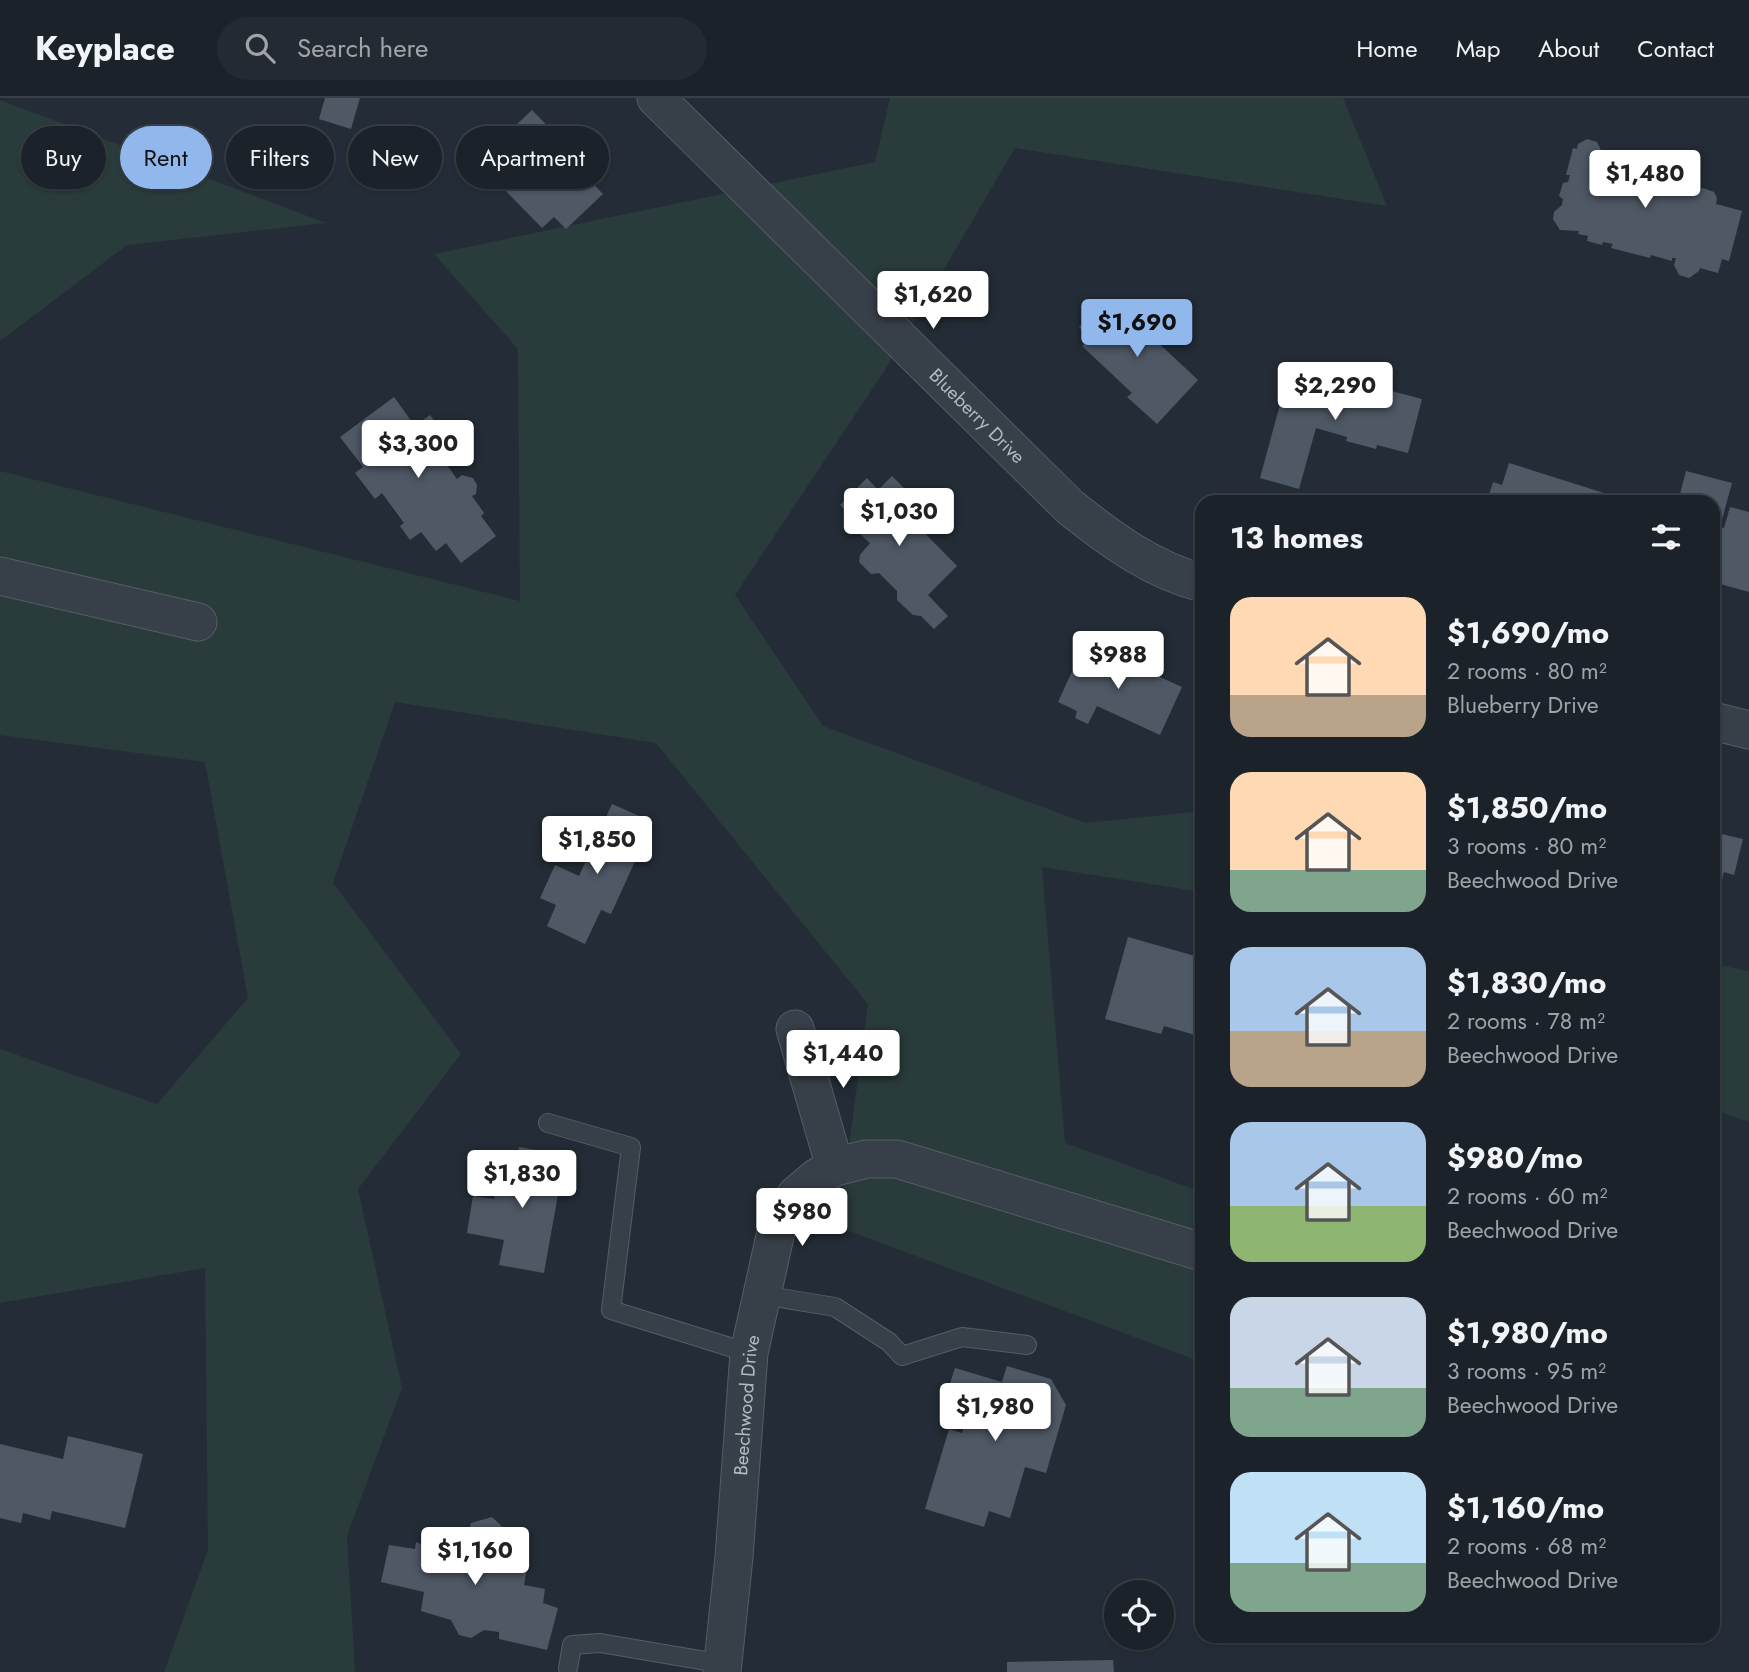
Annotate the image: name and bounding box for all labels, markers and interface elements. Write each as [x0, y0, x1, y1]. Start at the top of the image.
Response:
search box [217, 17, 707, 80]
text: Keyplace [35, 25, 175, 72]
icon: search [241, 29, 279, 67]
text: Search here [297, 29, 428, 67]
text: Home [1356, 31, 1418, 66]
text: Map [1456, 31, 1500, 66]
text: About [1538, 31, 1599, 66]
text: Contact [1637, 31, 1714, 66]
chip: Buy [21, 126, 106, 189]
chip: Rent [120, 126, 212, 189]
chip: Filters [226, 126, 334, 189]
chip: New [348, 126, 442, 189]
chip: Apartment [456, 126, 609, 189]
pin: $1,480 [1588, 150, 1702, 210]
text: $1,480 [1605, 156, 1685, 190]
pin: $1,620 [876, 272, 990, 331]
text: $1,620 [893, 277, 973, 311]
pin: $1,690 [1080, 300, 1194, 359]
text: $1,690 [1097, 305, 1177, 339]
street label: Blueberry Drive [923, 362, 1031, 470]
pin: $2,290 [1278, 362, 1392, 422]
text: $2,290 [1294, 368, 1376, 402]
pin: $3,300 [361, 420, 475, 480]
text: $3,300 [378, 426, 458, 460]
pin: $1,030 [842, 489, 956, 548]
text: $1,030 [860, 494, 938, 528]
text: 13 homes [1230, 516, 1363, 559]
icon: filters [1647, 518, 1685, 556]
text: $1,690/mo [1447, 611, 1609, 654]
icon: home [1286, 625, 1370, 709]
pin: $988 [1077, 632, 1159, 691]
text: $988 [1089, 637, 1147, 671]
text: 2 rooms · 80 m² [1447, 654, 1607, 688]
text: Blueberry Drive [1447, 688, 1599, 722]
text: $1,850/mo [1447, 786, 1607, 829]
icon: home [1286, 800, 1370, 884]
pin: $1,850 [540, 816, 654, 876]
text: $1,850 [558, 822, 636, 856]
text: 3 rooms · 80 m² [1447, 829, 1606, 863]
text: Beechwood Drive [1447, 863, 1618, 897]
text: $1,830/mo [1447, 961, 1606, 1004]
icon: home [1286, 975, 1370, 1059]
text: 2 rooms · 78 m² [1447, 1004, 1605, 1038]
pin: $1,440 [786, 1030, 900, 1090]
text: $1,440 [803, 1036, 883, 1070]
text: Beechwood Drive [1447, 1038, 1618, 1072]
text: $980/mo [1447, 1136, 1583, 1179]
pin: $1,830 [465, 1150, 579, 1210]
icon: home [1286, 1150, 1370, 1234]
text: $1,830 [483, 1156, 561, 1190]
text: 2 rooms · 60 m² [1447, 1179, 1607, 1213]
pin: $980 [761, 1188, 843, 1248]
text: $980 [772, 1194, 832, 1228]
text: Beechwood Drive [1447, 1213, 1618, 1247]
text: $1,980/mo [1447, 1311, 1608, 1354]
icon: home [1286, 1325, 1370, 1409]
street label: Beechwood Drive [727, 1332, 767, 1477]
text: 3 rooms · 95 m² [1447, 1354, 1606, 1388]
pin: $1,980 [938, 1384, 1052, 1443]
text: Beechwood Drive [1447, 1388, 1618, 1422]
text: $1,980 [956, 1389, 1034, 1423]
text: $1,160/mo [1447, 1486, 1604, 1529]
icon: home [1286, 1500, 1370, 1584]
pin: $1,160 [418, 1528, 532, 1587]
text: 2 rooms · 68 m² [1447, 1529, 1606, 1563]
text: $1,160 [437, 1533, 513, 1567]
text: Beechwood Drive [1447, 1563, 1618, 1597]
map controls [1104, 1580, 1174, 1650]
button: locate [1104, 1580, 1174, 1650]

